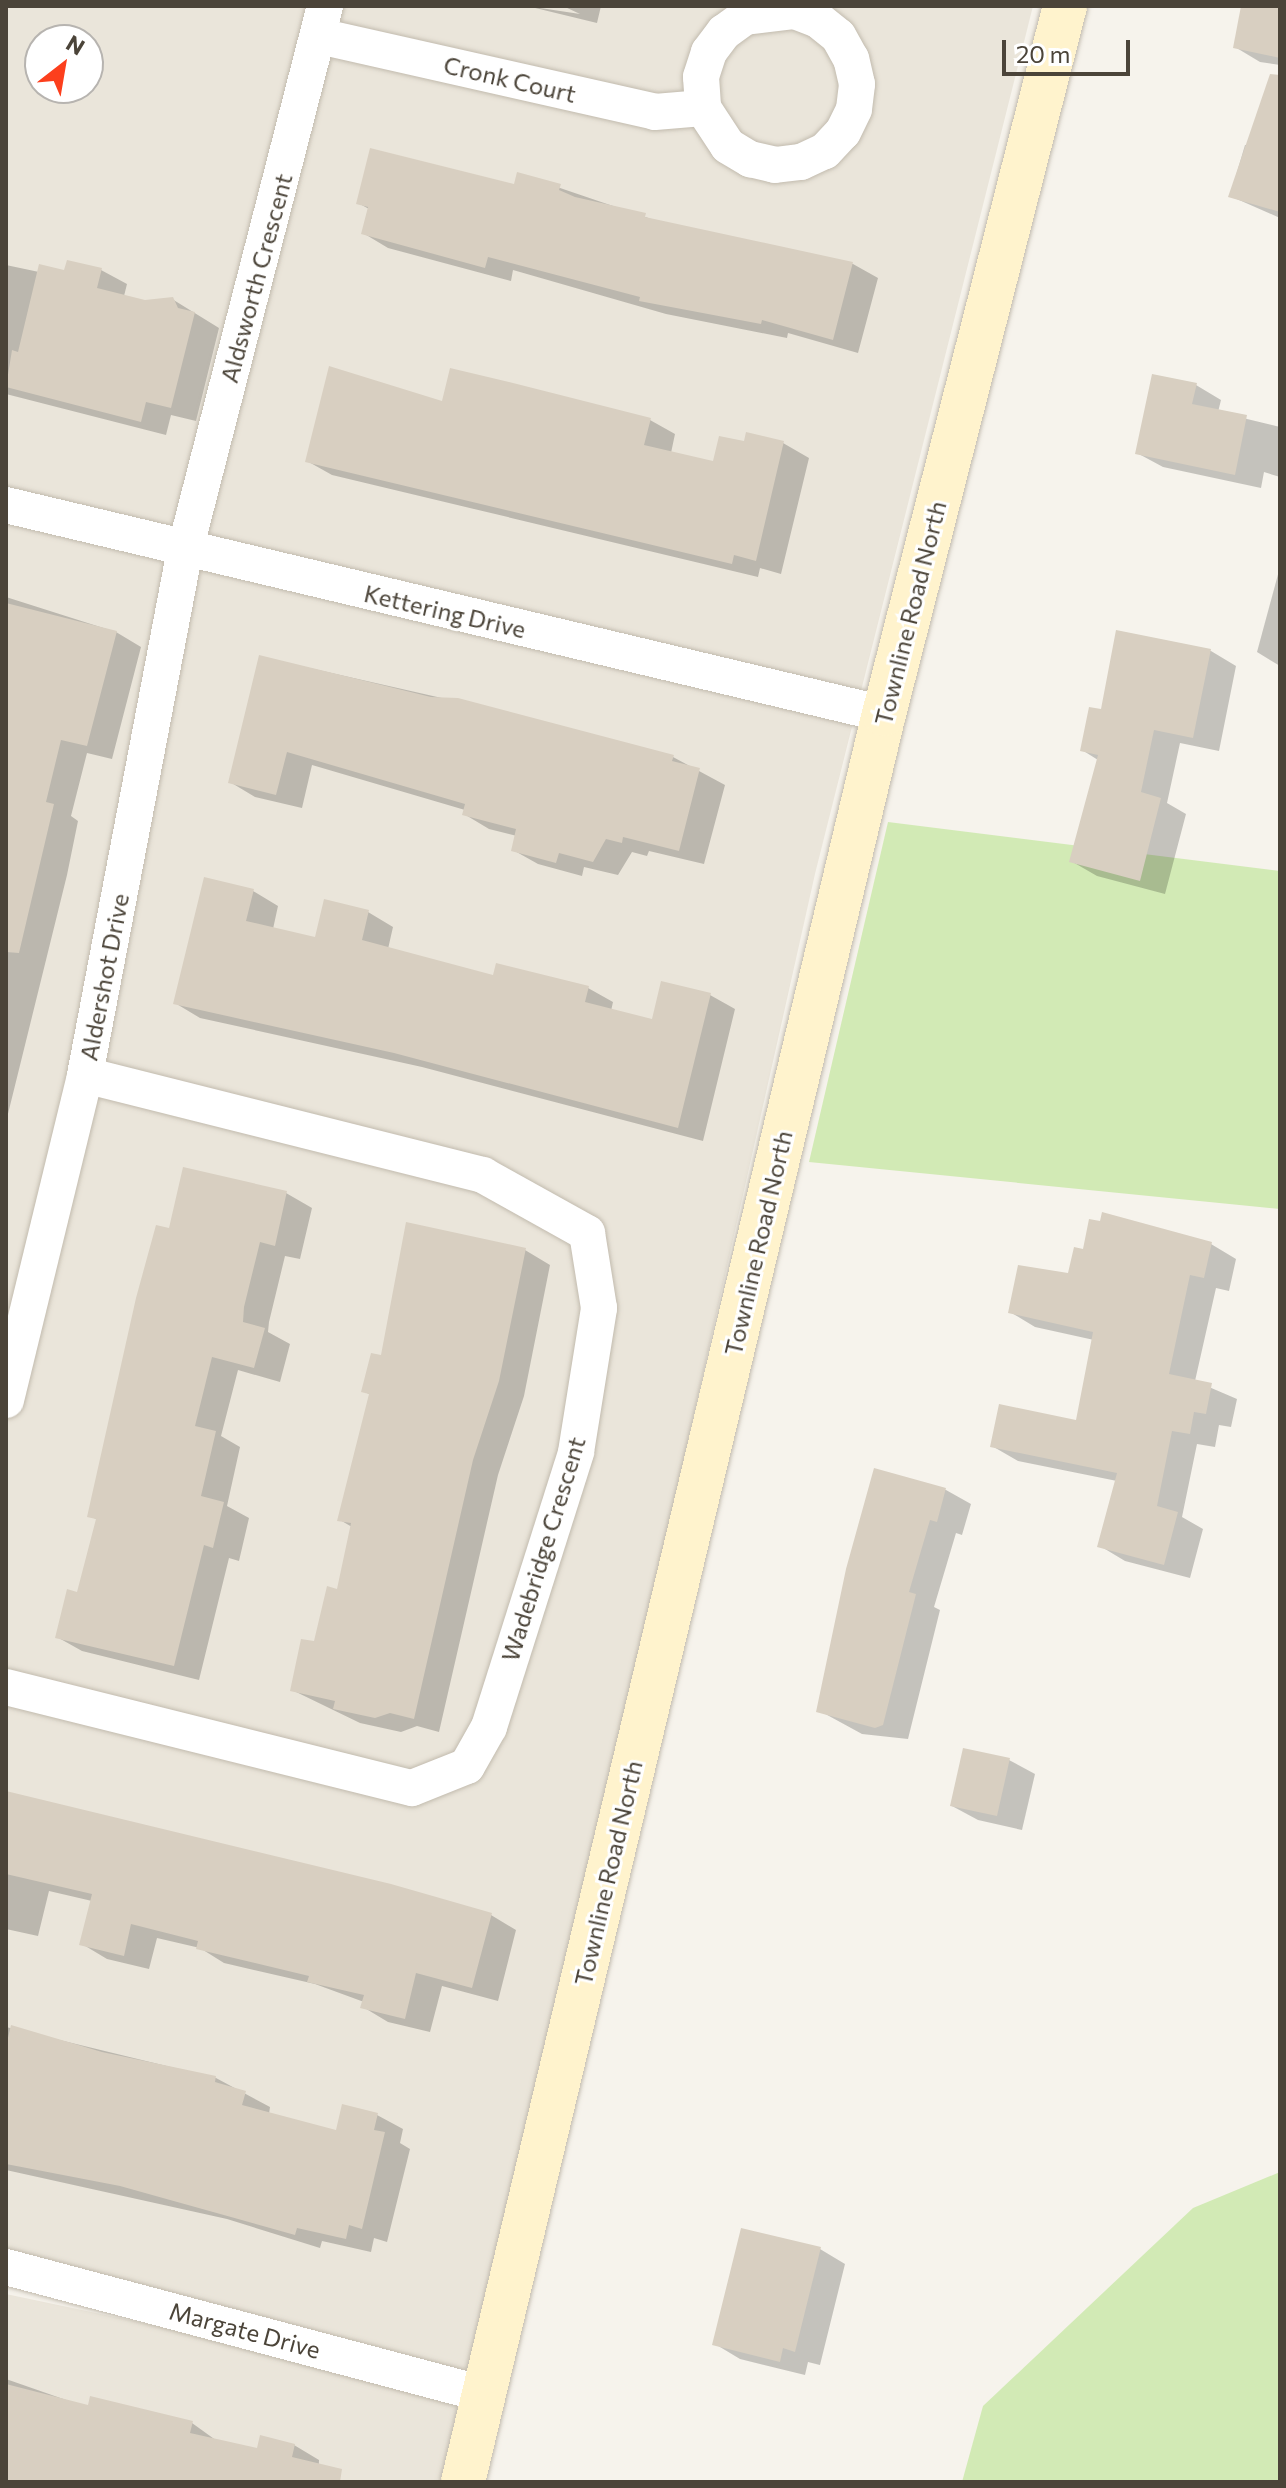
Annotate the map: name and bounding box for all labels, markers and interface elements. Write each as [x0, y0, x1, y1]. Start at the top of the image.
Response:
north arrow [24, 24, 104, 104]
scale bar [1006, 24, 1134, 74]
text: N [62, 29, 90, 61]
text: 20 m [1016, 39, 1070, 68]
street label: Cronk Court [441, 50, 579, 108]
street label: Aldsworth Crescent [214, 170, 298, 386]
street label: Townline Road North [868, 498, 952, 728]
street label: Kettering Drive [361, 578, 529, 644]
street label: Aldershot Drive [74, 891, 134, 1063]
street label: Townline Road North [718, 1128, 798, 1358]
street label: Wadebridge Crescent [495, 1433, 591, 1665]
street label: Townline Road North [568, 1758, 648, 1988]
street label: Margate Drive [166, 2296, 324, 2364]

